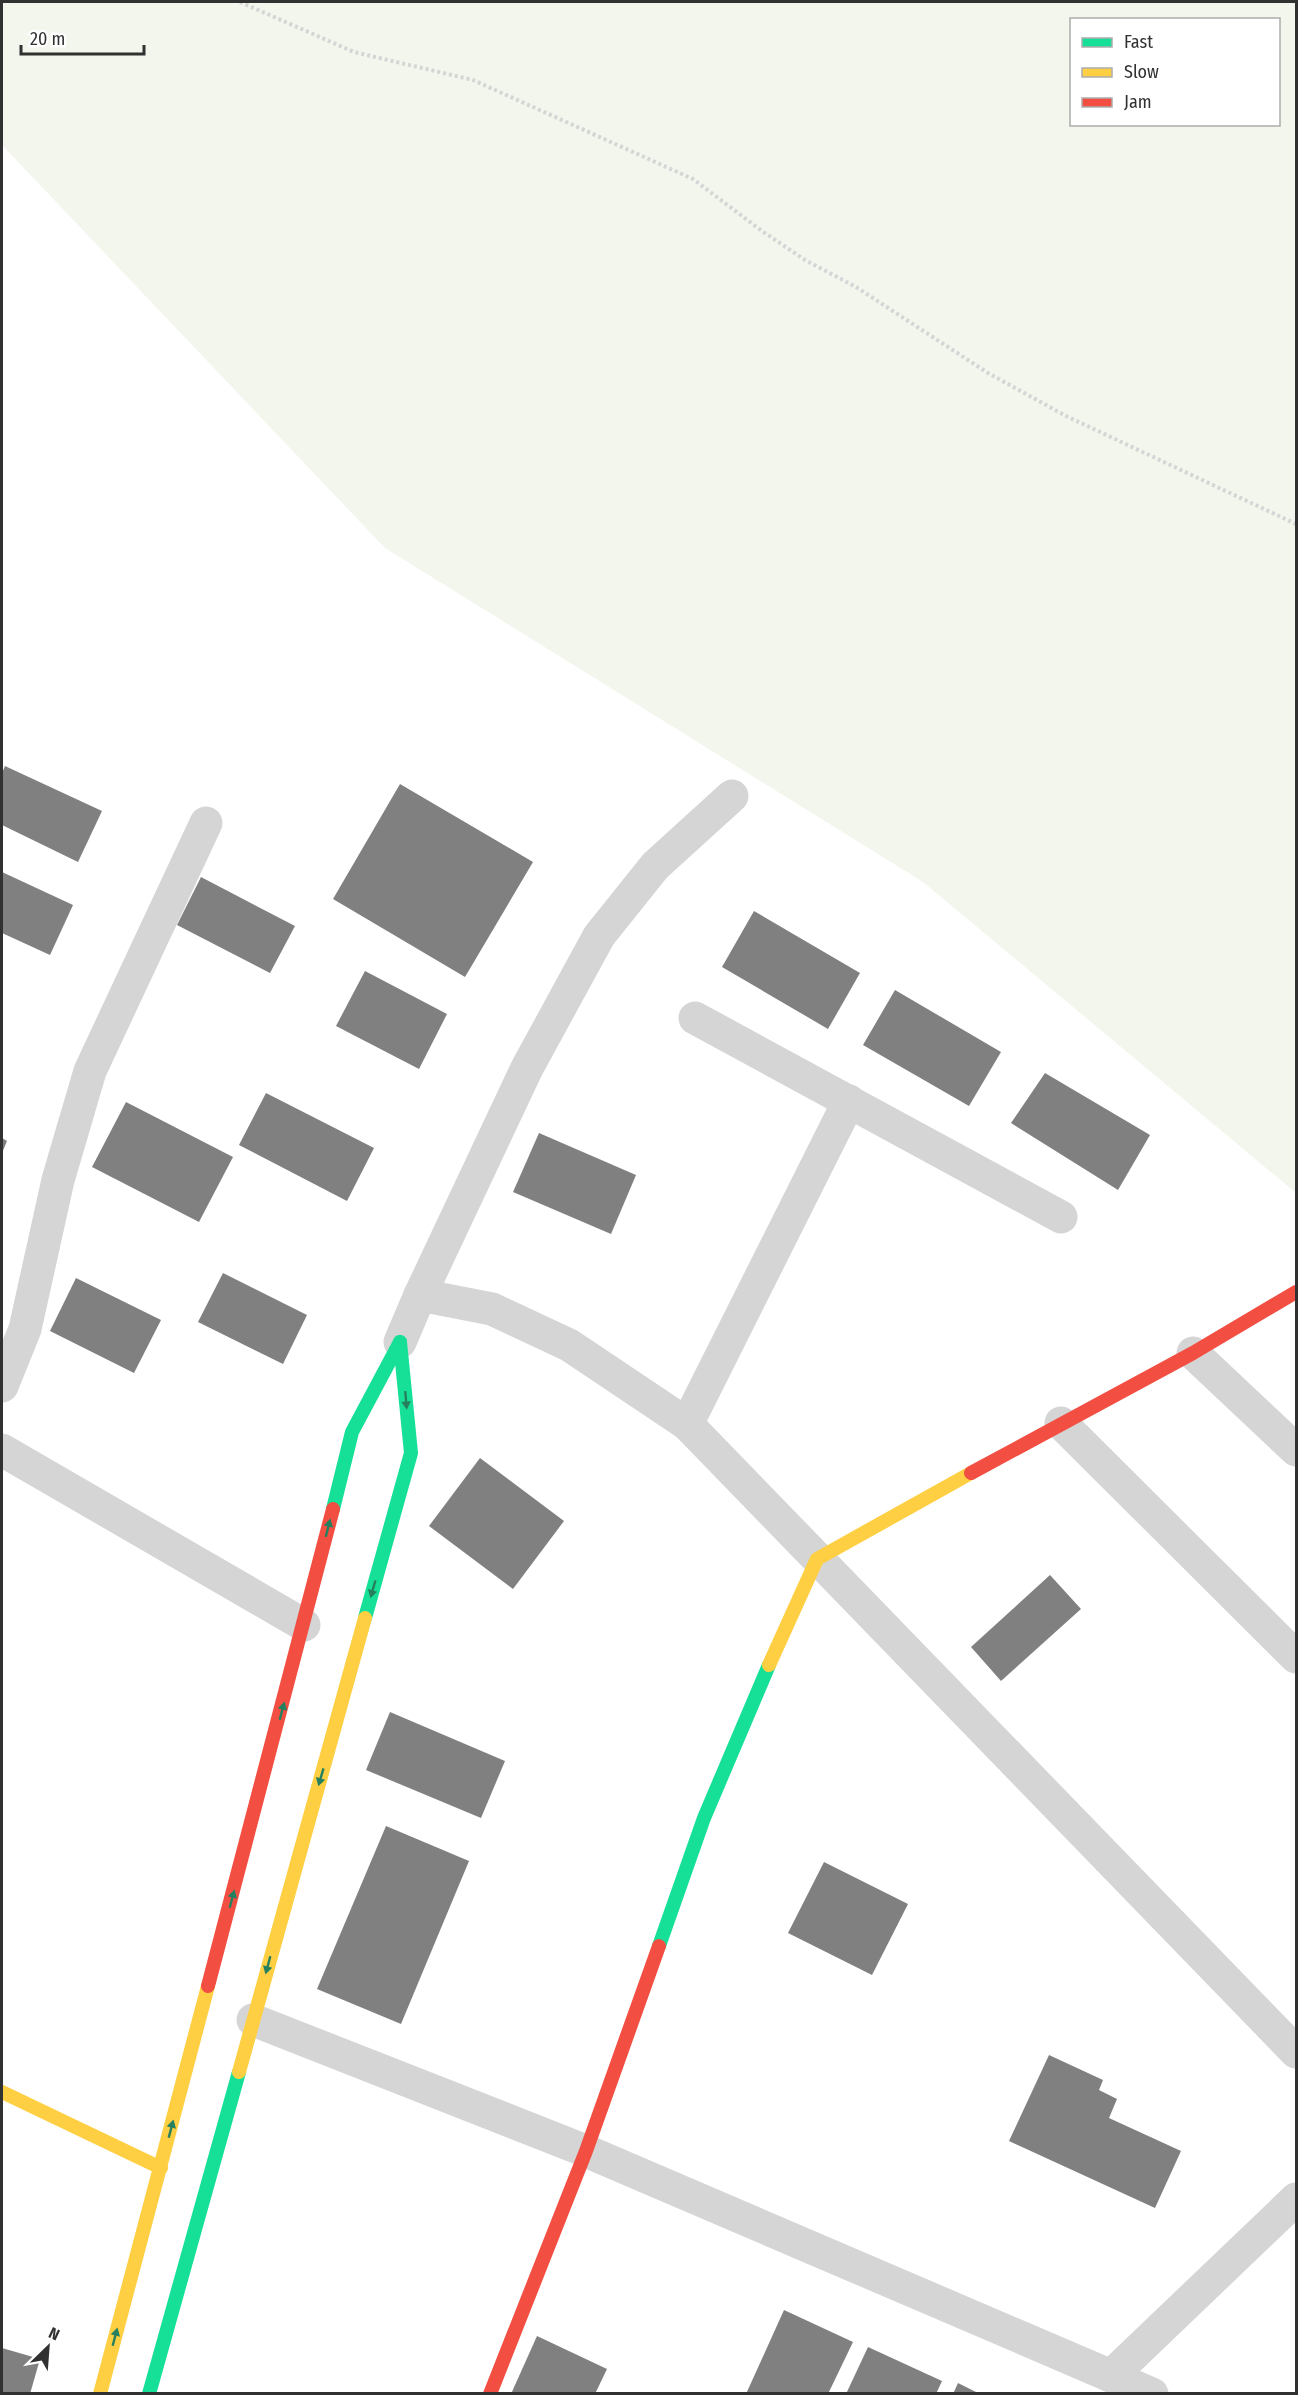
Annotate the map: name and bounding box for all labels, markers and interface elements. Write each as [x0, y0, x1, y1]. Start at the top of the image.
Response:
scale bar [21, 18, 144, 56]
legend [1070, 18, 1280, 126]
text: 20 m [30, 28, 65, 50]
text: Fast [1124, 31, 1153, 53]
text: Slow [1124, 61, 1159, 83]
text: Jam [1124, 91, 1152, 113]
one-way arrow [401, 1390, 411, 1409]
one-way arrow [324, 1518, 334, 1537]
one-way arrow [368, 1581, 377, 1599]
one-way arrow [277, 1702, 287, 1720]
one-way arrow [315, 1768, 325, 1786]
one-way arrow [228, 1890, 237, 1908]
one-way arrow [263, 1956, 273, 1974]
one-way arrow [167, 2119, 177, 2138]
north arrow [18, 2317, 78, 2377]
text: N [46, 2323, 62, 2344]
one-way arrow [111, 2328, 120, 2346]

